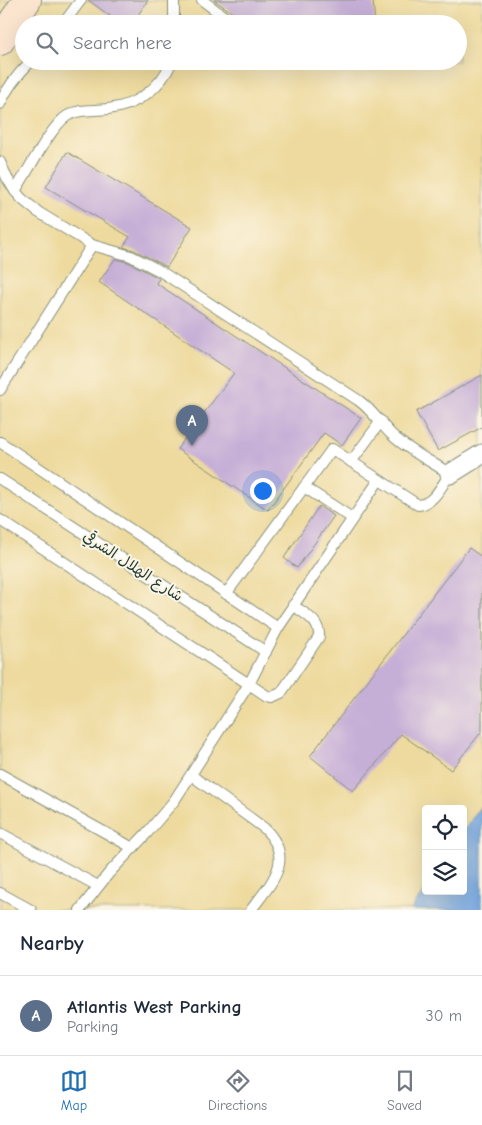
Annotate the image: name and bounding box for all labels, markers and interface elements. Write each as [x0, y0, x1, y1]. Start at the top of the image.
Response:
search box [15, 15, 467, 70]
icon: search [33, 29, 61, 57]
text: Search here [73, 32, 172, 54]
pin: A [176, 405, 208, 446]
your location [250, 478, 276, 504]
street label: شارع الهلال الشرقي [79, 525, 188, 606]
map controls [422, 805, 467, 895]
button: locate [422, 805, 467, 850]
button: layers [422, 850, 467, 895]
text: Nearby [20, 931, 84, 955]
text: Atlantis West Parking [67, 996, 242, 1018]
text: A [32, 1007, 40, 1025]
text: 30 m [426, 1007, 462, 1025]
text: Parking [67, 1018, 119, 1036]
tab: Map [60, 1067, 88, 1114]
tab: Directions [208, 1067, 267, 1114]
tab: Saved [387, 1067, 422, 1114]

